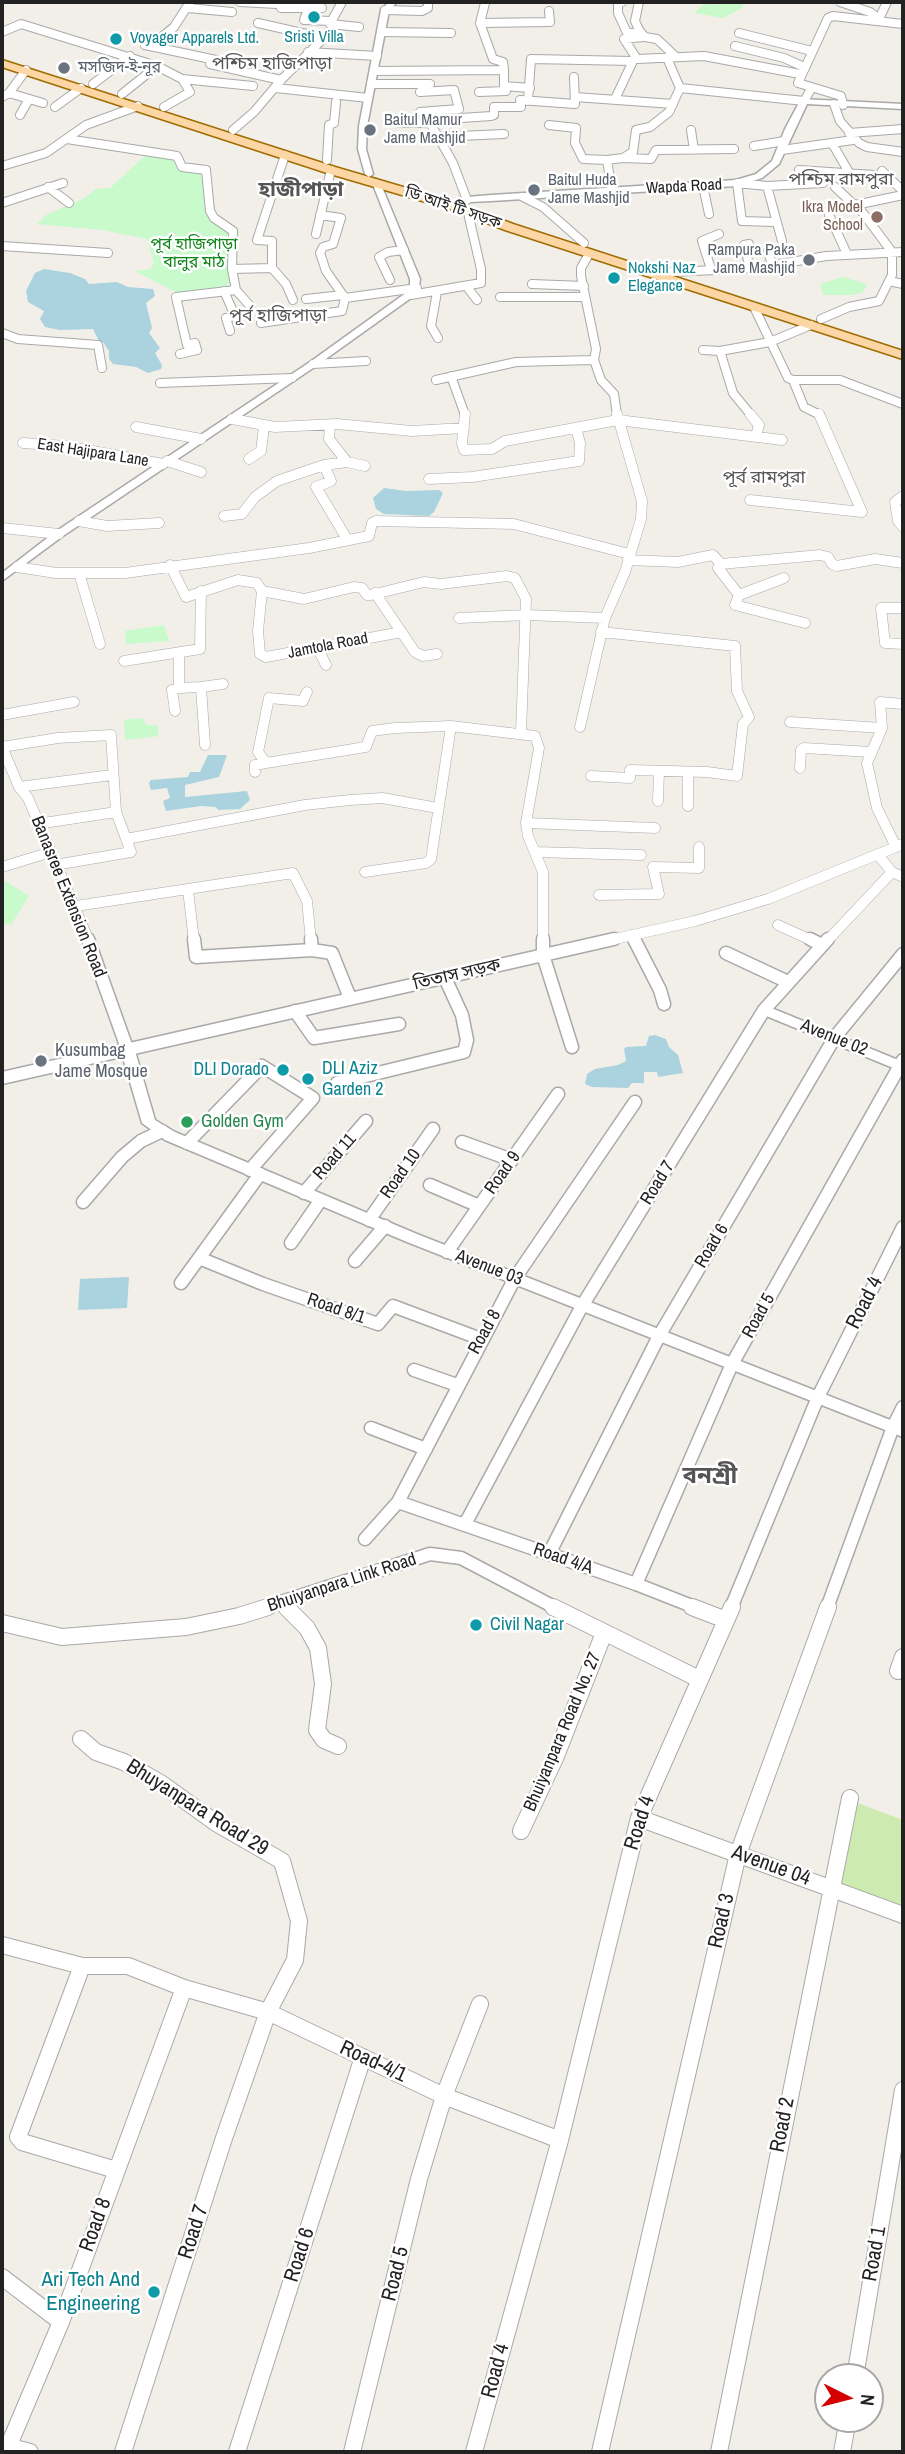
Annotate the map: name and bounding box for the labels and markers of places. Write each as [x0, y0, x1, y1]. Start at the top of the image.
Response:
marker: Sristi Villa [306, 9, 322, 25]
place label: Sristi Villa [284, 28, 344, 48]
place label: Voyager Apparels Ltd. [130, 29, 259, 49]
marker: Voyager Apparels Ltd. [108, 31, 124, 47]
place label: মসজিদ-ই-নূর [78, 58, 161, 78]
marker: মসজিদ-ই-নূর [56, 60, 72, 76]
place label: Baitul Mamur Jame Mashjid [384, 111, 466, 149]
marker: Baitul Mamur Jame Mashjid [362, 122, 378, 138]
place label: Baitul Huda Jame Mashjid [548, 171, 630, 209]
marker: Baitul Huda Jame Mashjid [526, 182, 542, 198]
place label: Ikra Model School [802, 198, 863, 236]
marker: Ikra Model School [869, 209, 885, 225]
place label: Rampura Paka Jame Mashjid [707, 241, 795, 279]
marker: Rampura Paka Jame Mashjid [801, 252, 817, 268]
place label: Nokshi Naz Elegance [628, 259, 696, 297]
marker: Nokshi Naz Elegance [606, 270, 622, 286]
place label: Kusumbag Jame Mosque [55, 1040, 148, 1082]
marker: Kusumbag Jame Mosque [33, 1053, 49, 1069]
place label: DLI Aziz Garden 2 [322, 1058, 384, 1100]
place label: DLI Dorado [194, 1059, 269, 1081]
marker: DLI Dorado [275, 1062, 291, 1078]
marker: DLI Aziz Garden 2 [300, 1071, 316, 1087]
place label: Golden Gym [201, 1111, 284, 1133]
marker: Golden Gym [179, 1114, 195, 1130]
place label: Civil Nagar [490, 1614, 564, 1636]
marker: Civil Nagar [468, 1617, 484, 1633]
place label: Ari Tech And Engineering [41, 2267, 140, 2317]
marker: Ari Tech And Engineering [146, 2284, 162, 2300]

